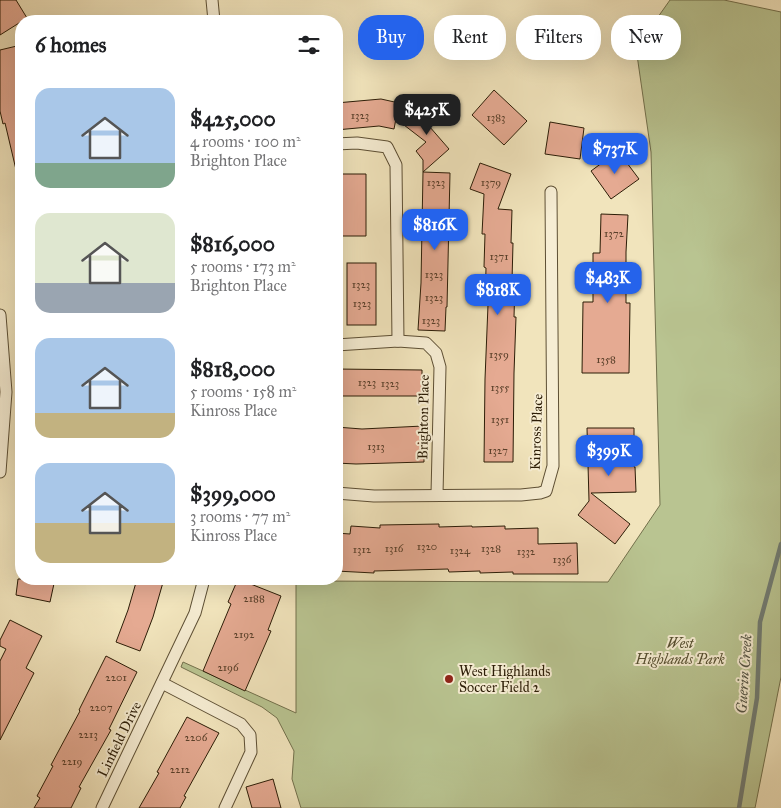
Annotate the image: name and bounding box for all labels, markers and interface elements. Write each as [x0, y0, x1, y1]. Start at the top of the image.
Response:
chip: Buy [358, 15, 424, 60]
chip: Rent [434, 15, 506, 60]
chip: Filters [516, 15, 601, 60]
chip: New [611, 15, 681, 60]
icon: filters [295, 31, 323, 59]
text: 6 homes [35, 32, 107, 58]
pin: $425K [392, 94, 462, 136]
text: $425K [404, 100, 450, 119]
text: $425,000 [190, 106, 276, 132]
icon: home [75, 108, 135, 168]
house number: 1323 [351, 109, 369, 122]
house number: 1383 [487, 111, 506, 124]
text: 4 rooms · 100 m² [190, 132, 301, 151]
pin: $737K [580, 132, 650, 175]
text: $737K [593, 139, 637, 158]
text: Brighton Place [190, 151, 287, 170]
house number: 1323 [427, 176, 445, 189]
house number: 1379 [481, 176, 501, 189]
pin: $816K [400, 208, 470, 251]
text: $816K [413, 215, 457, 234]
house number: 1372 [604, 227, 625, 240]
text: $816,000 [190, 231, 275, 257]
icon: home [75, 233, 135, 293]
house number: 1371 [490, 250, 508, 263]
text: 5 rooms · 173 m² [190, 257, 296, 276]
pin: $483K [573, 262, 643, 304]
house number: 1323 [425, 268, 443, 281]
text: $483K [586, 268, 630, 287]
pin: $818K [463, 274, 533, 316]
text: Brighton Place [190, 276, 287, 295]
house number: 1323 [352, 278, 370, 291]
text: $818K [476, 280, 520, 299]
house number: 1323 [425, 291, 443, 304]
house number: 1323 [353, 297, 371, 310]
house number: 1323 [422, 314, 440, 327]
house number: 1359 [489, 348, 509, 361]
house number: 1358 [596, 353, 616, 366]
text: $818,000 [190, 356, 275, 382]
icon: home [75, 358, 135, 418]
street label: Brighton Place [414, 374, 433, 460]
house number: 1323 [358, 376, 376, 389]
house number: 1323 [381, 377, 399, 390]
house number: 1355 [491, 381, 509, 394]
text: 5 rooms · 158 m² [190, 382, 296, 401]
street label: Kinross Place [527, 393, 546, 470]
text: Kinross Place [190, 401, 277, 420]
house number: 1351 [491, 413, 509, 426]
pin: $399K [574, 434, 644, 477]
house number: 1313 [367, 440, 385, 453]
text: $399K [587, 441, 631, 460]
house number: 1327 [488, 444, 508, 457]
text: $399,000 [190, 481, 276, 507]
icon: home [75, 483, 135, 543]
text: 3 rooms · 77 m² [190, 507, 290, 526]
text: Kinross Place [190, 526, 277, 545]
house number: 1320 [417, 540, 437, 553]
house number: 1316 [385, 542, 404, 555]
house number: 1328 [481, 542, 501, 555]
house number: 1312 [353, 543, 372, 556]
house number: 1324 [450, 544, 471, 557]
house number: 1332 [517, 545, 536, 558]
house number: 1336 [553, 553, 572, 566]
house number: 2188 [243, 592, 265, 605]
house number: 2192 [233, 628, 255, 641]
water label: Guerin Creek [732, 633, 756, 714]
park label: West Highlands Park [634, 635, 726, 668]
house number: 2196 [217, 661, 239, 674]
place label: West Highlands Soccer Field 2 [459, 663, 550, 696]
house number: 2201 [105, 671, 127, 684]
marker: West Highlands Soccer Field 2 [443, 673, 455, 685]
street label: Linfield Drive [94, 699, 145, 780]
house number: 2207 [89, 701, 113, 714]
house number: 2213 [78, 728, 98, 741]
house number: 2206 [185, 731, 208, 744]
house number: 2219 [62, 755, 83, 768]
house number: 2212 [170, 763, 191, 776]

